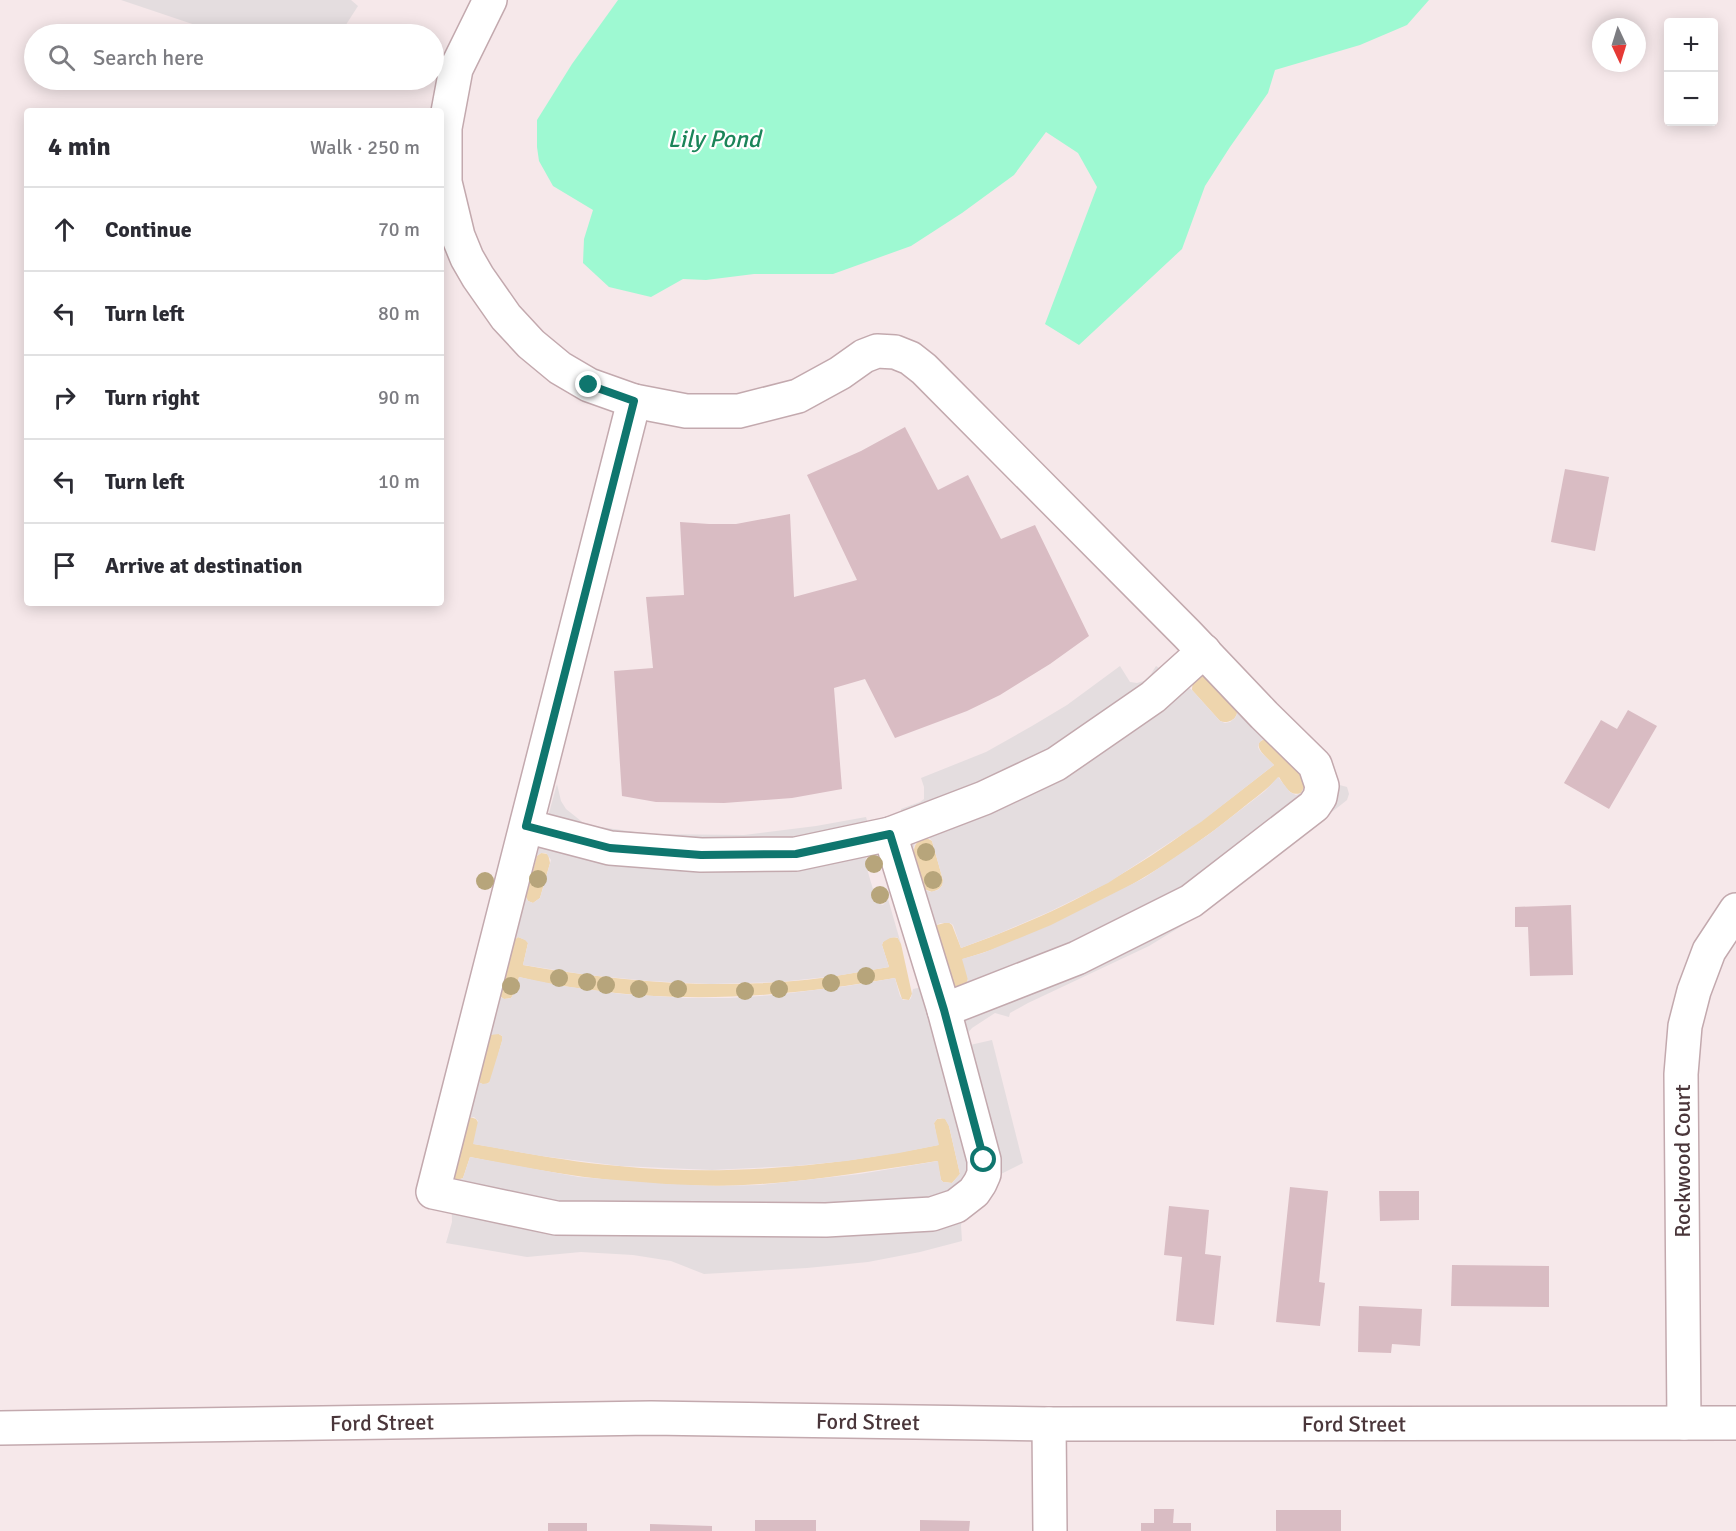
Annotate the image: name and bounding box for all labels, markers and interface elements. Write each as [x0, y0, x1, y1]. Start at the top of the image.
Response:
north arrow [1592, 18, 1646, 72]
map controls [1664, 18, 1718, 126]
button: + [1664, 18, 1718, 72]
search box [24, 24, 444, 90]
icon: search [45, 41, 78, 74]
text: Search here [93, 44, 204, 71]
button: − [1664, 72, 1718, 126]
water label: Lily Pond [667, 124, 764, 154]
text: 4 min [48, 131, 111, 163]
text: Walk · 250 m [310, 135, 420, 160]
icon: ahead [48, 213, 81, 246]
text: Continue [105, 216, 192, 243]
text: 70 m [378, 217, 420, 242]
icon: left [48, 297, 81, 330]
text: Turn left [105, 300, 185, 327]
text: 80 m [378, 301, 420, 326]
route end [575, 371, 601, 397]
icon: right [48, 381, 81, 414]
text: Turn right [105, 384, 200, 411]
text: 90 m [378, 385, 420, 410]
icon: left [48, 465, 81, 498]
text: Turn left [105, 468, 185, 495]
text: 10 m [378, 469, 420, 494]
icon: arrive [48, 549, 81, 582]
text: Arrive at destination [105, 552, 302, 579]
street label: Rockwood Court [1669, 1084, 1696, 1238]
route start [970, 1146, 996, 1172]
street label: Ford Street [816, 1407, 920, 1436]
street label: Ford Street [330, 1408, 435, 1437]
street label: Ford Street [1302, 1410, 1406, 1438]

